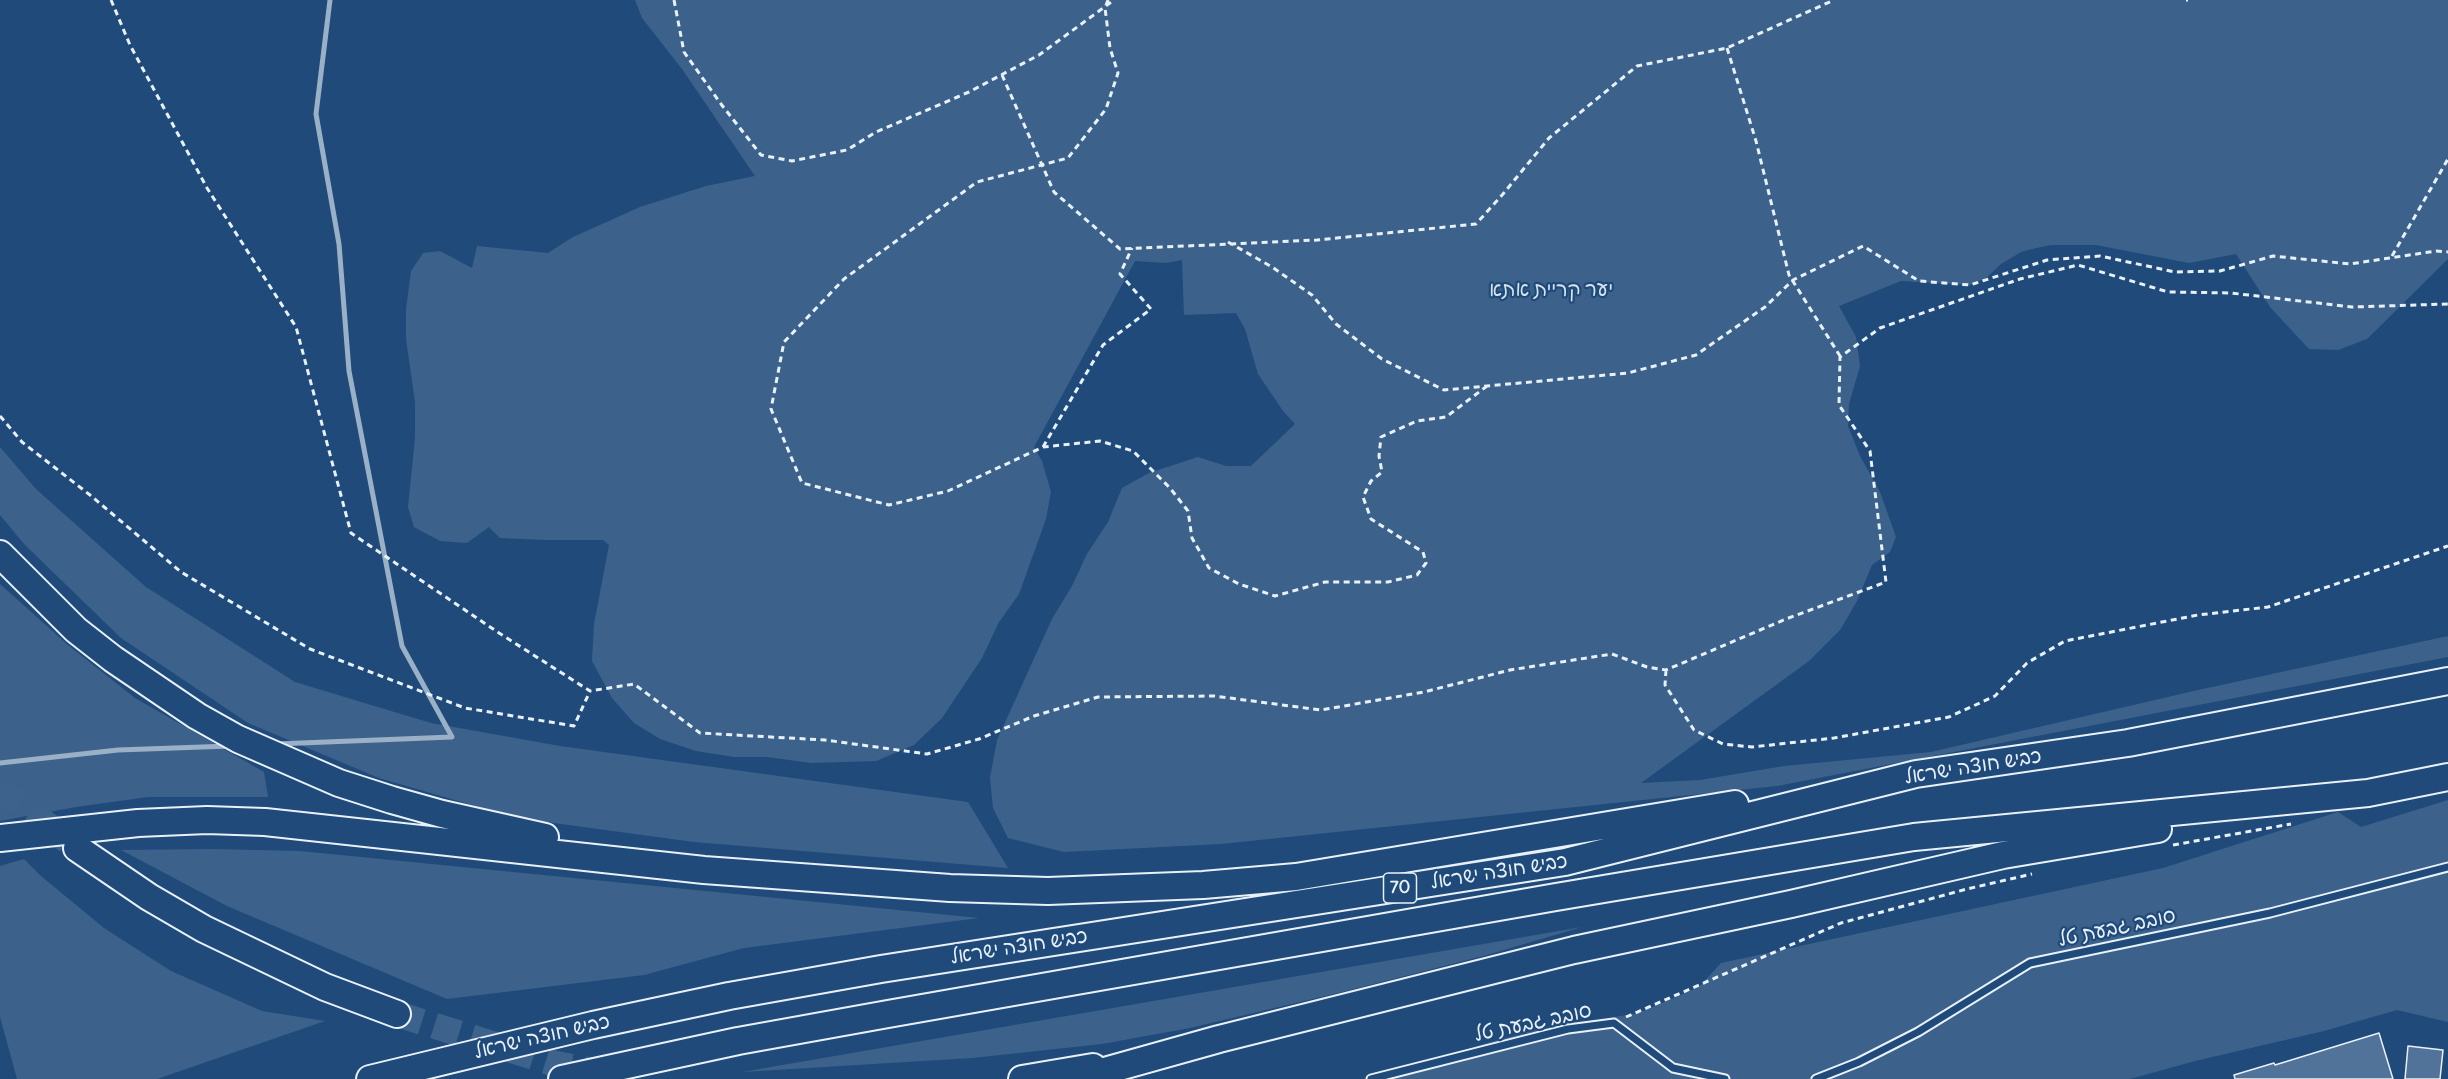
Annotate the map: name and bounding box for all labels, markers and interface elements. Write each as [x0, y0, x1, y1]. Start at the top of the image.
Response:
park label: יער קריית אתא [1489, 278, 1613, 302]
street label: כביש חוצה ישראל [1903, 744, 2043, 790]
street label: כביש חוצה ישראל [1429, 849, 1569, 895]
road number: 70 [1384, 873, 1416, 903]
street label: סובב גבעת טל [2056, 904, 2178, 952]
street label: כביש חוצה ישראל [949, 924, 1089, 970]
street label: סובב גבעת טל [1472, 999, 1594, 1047]
street label: כביש חוצה ישראל [472, 1010, 612, 1064]

